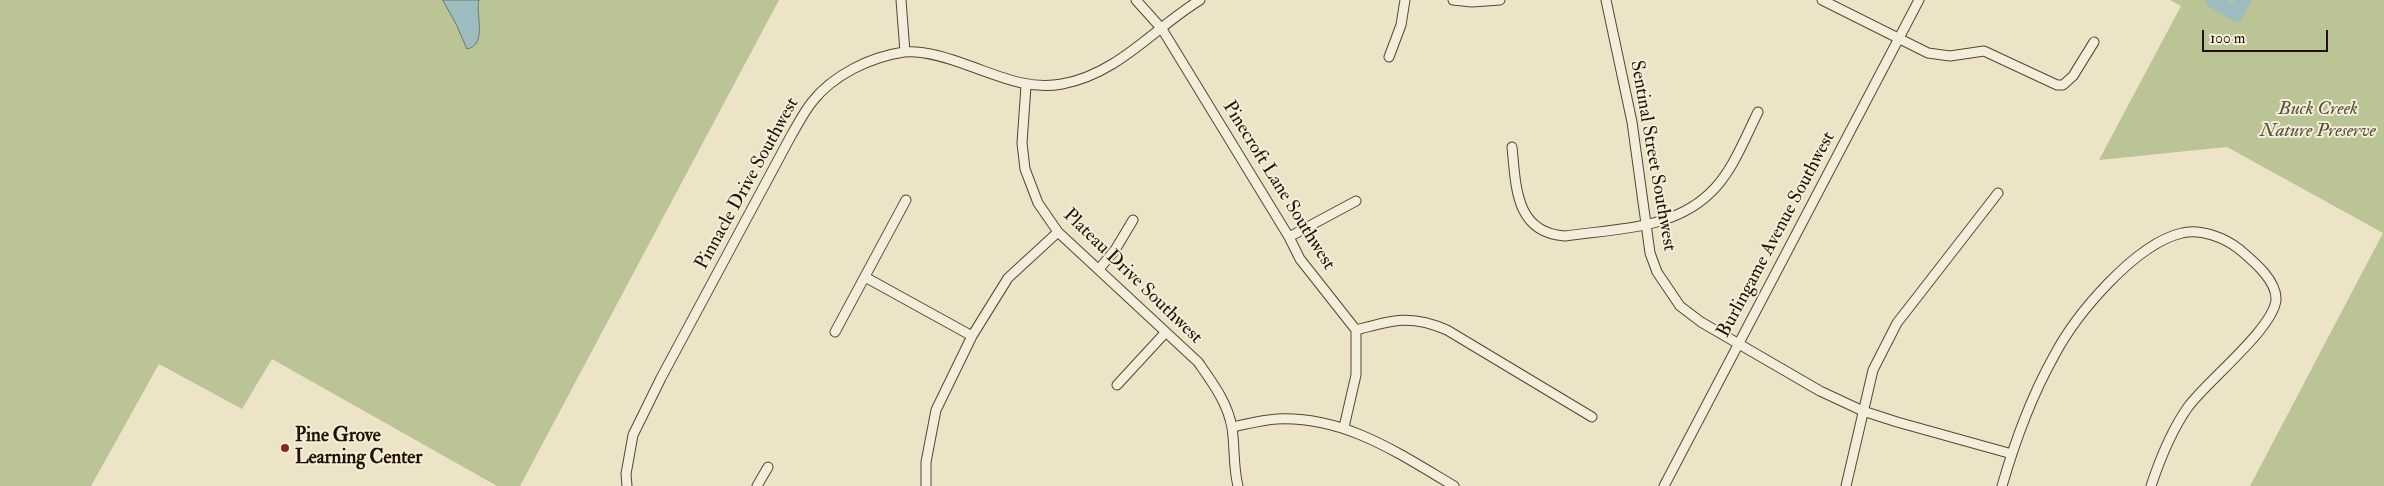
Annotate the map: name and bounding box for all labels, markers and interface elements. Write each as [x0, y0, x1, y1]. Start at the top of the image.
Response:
scale bar [2204, 20, 2330, 52]
text: 100 m [2210, 29, 2245, 48]
street label: Sentinal Street Southwest [1624, 59, 1680, 253]
street label: Pinnacle Drive Southwest [691, 94, 805, 274]
street label: Pinecroft Lane Southwest [1217, 97, 1339, 275]
park label: Buck Creek Nature Preserve [2260, 99, 2376, 143]
street label: Burlingame Avenue Southwest [1713, 128, 1841, 342]
street label: Plateau Drive Southwest [1058, 205, 1206, 349]
place label: Pine Grove Learning Center [295, 426, 422, 470]
marker: Pine Grove Learning Center [279, 442, 291, 454]

